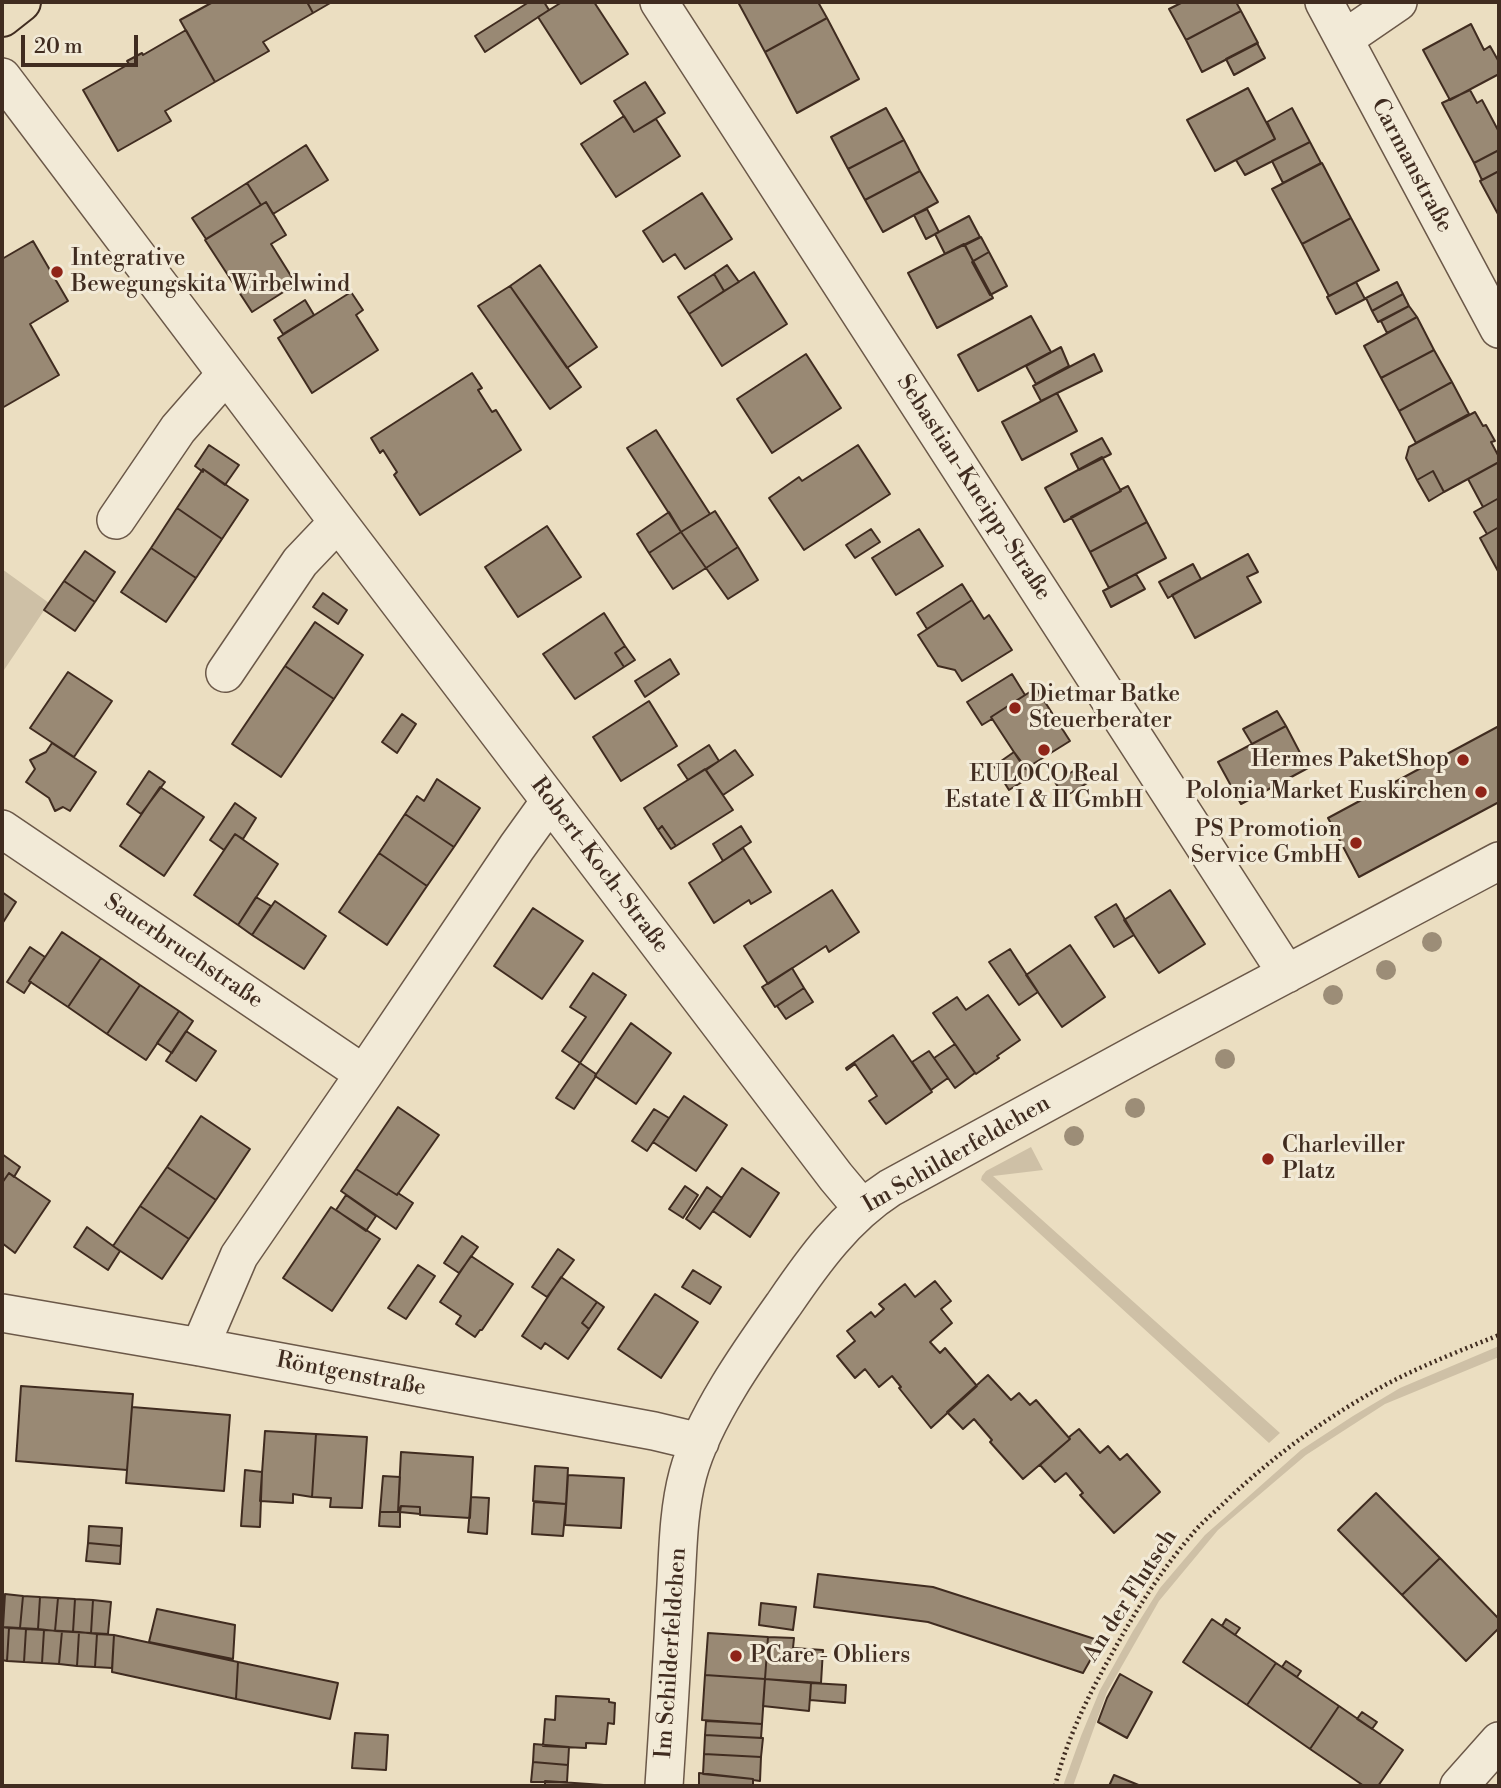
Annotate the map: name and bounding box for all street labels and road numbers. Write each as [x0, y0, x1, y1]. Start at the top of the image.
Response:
street label: Carmanstraße [1364, 94, 1458, 238]
street label: Sebastian-Kneipp-Straße [890, 370, 1056, 606]
street label: Robert-Koch-Straße [524, 773, 674, 959]
street label: Sauerbruchstraße [98, 889, 268, 1015]
street label: Im Schilderfeldchen [859, 1090, 1055, 1220]
street label: Röntgenstraße [274, 1347, 428, 1403]
street label: An der Flutsch [1078, 1525, 1184, 1667]
street label: Im Schilderfeldchen [651, 1547, 693, 1759]

